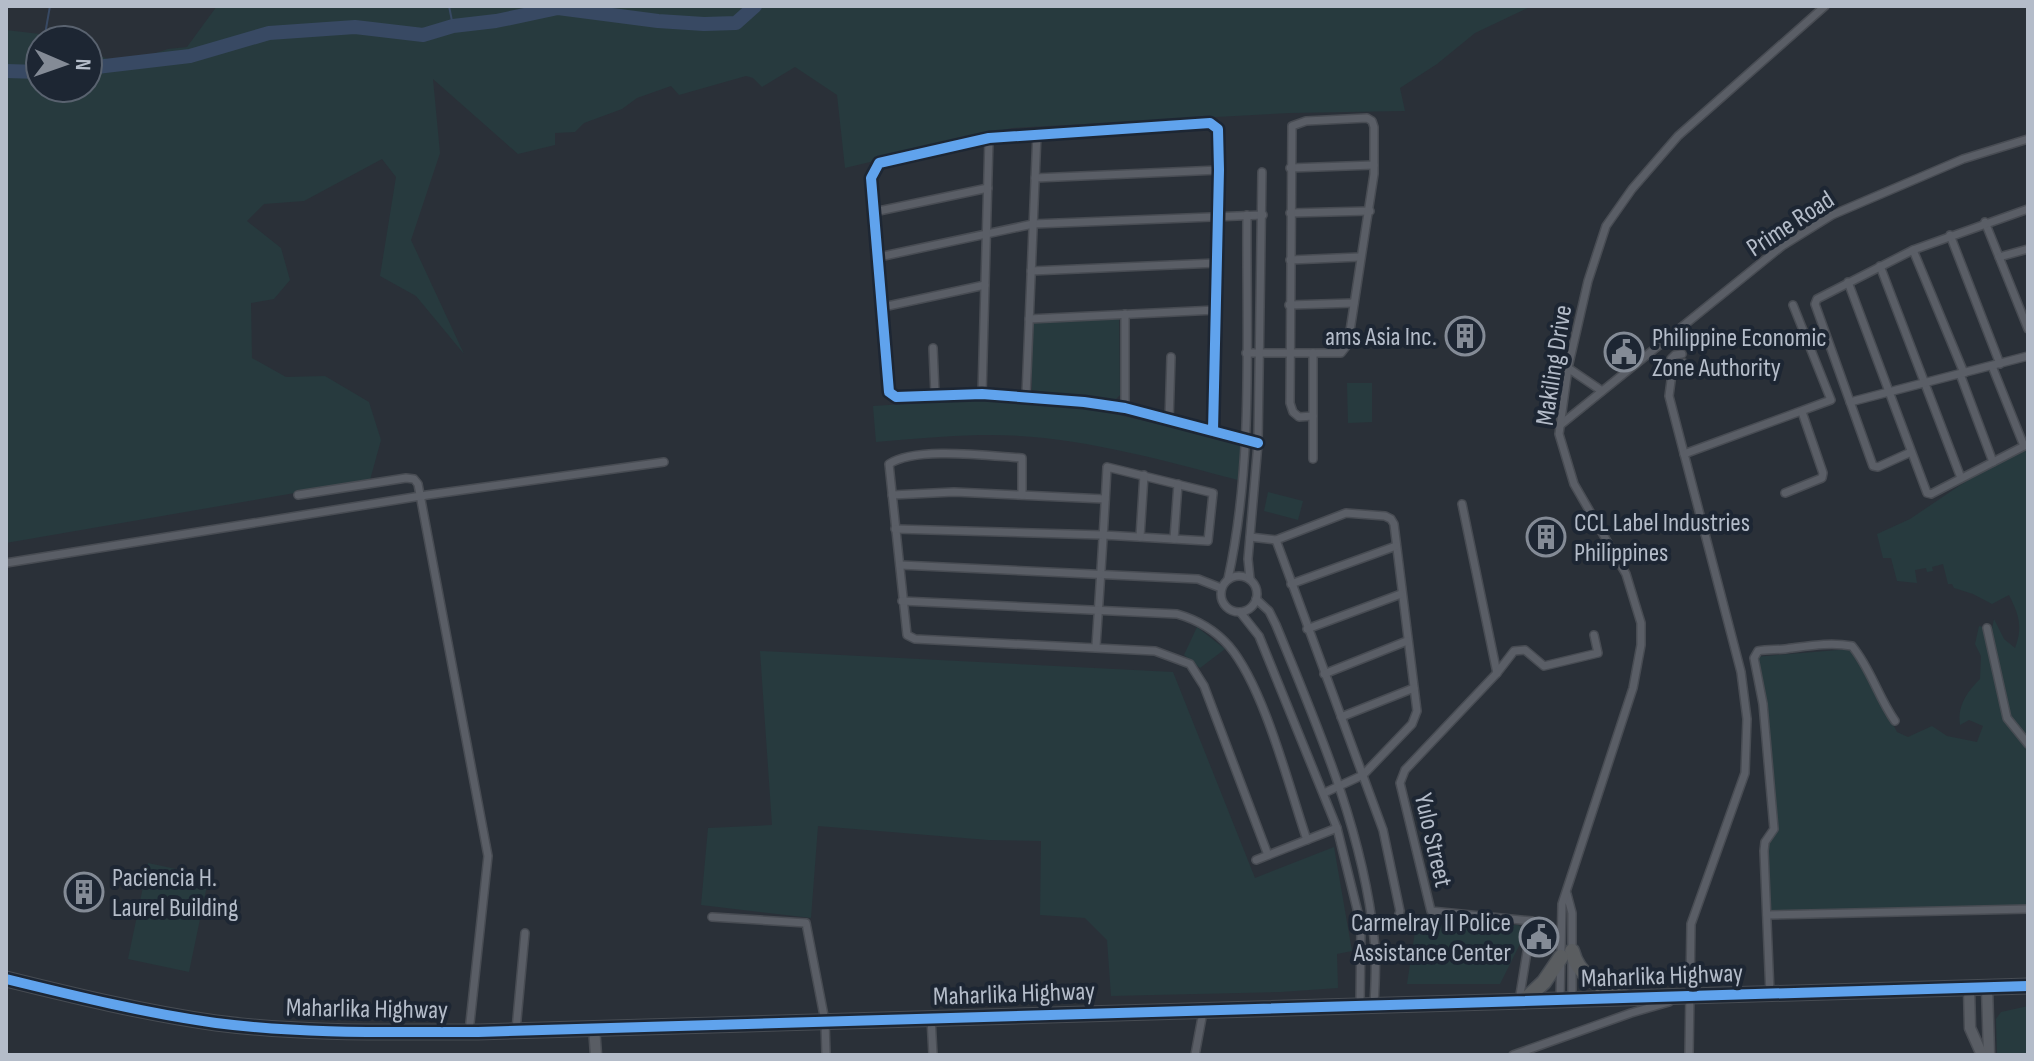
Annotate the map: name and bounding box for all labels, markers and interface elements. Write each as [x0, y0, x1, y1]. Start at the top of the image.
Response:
north arrow [24, 24, 104, 104]
text: N [69, 58, 96, 71]
street label: Prime Road [1741, 185, 1840, 264]
street label: Makiling Drive [1530, 303, 1579, 428]
building icon: ams Asia Inc. [1444, 315, 1486, 357]
place label: ams Asia Inc. [1325, 322, 1437, 353]
place label: Philippine Economic Zone Authority [1652, 323, 1827, 384]
public building icon: Philippine Economic Zone Authority [1603, 331, 1645, 373]
place label: CCL Label Industries Philippines [1574, 508, 1750, 569]
building icon: CCL Label Industries Philippines [1525, 516, 1567, 558]
street label: Yulo Street [1407, 790, 1458, 890]
place label: Paciencia H. Laurel Building [112, 863, 238, 924]
building icon: Paciencia H. Laurel Building [63, 871, 105, 913]
place label: Carmelray II Police Assistance Center [1351, 908, 1512, 969]
public building icon: Carmelray II Police Assistance Center [1518, 916, 1560, 958]
street label: Maharlika Highway [1581, 958, 1744, 995]
street label: Maharlika Highway [933, 976, 1096, 1013]
street label: Maharlika Highway [286, 993, 448, 1026]

